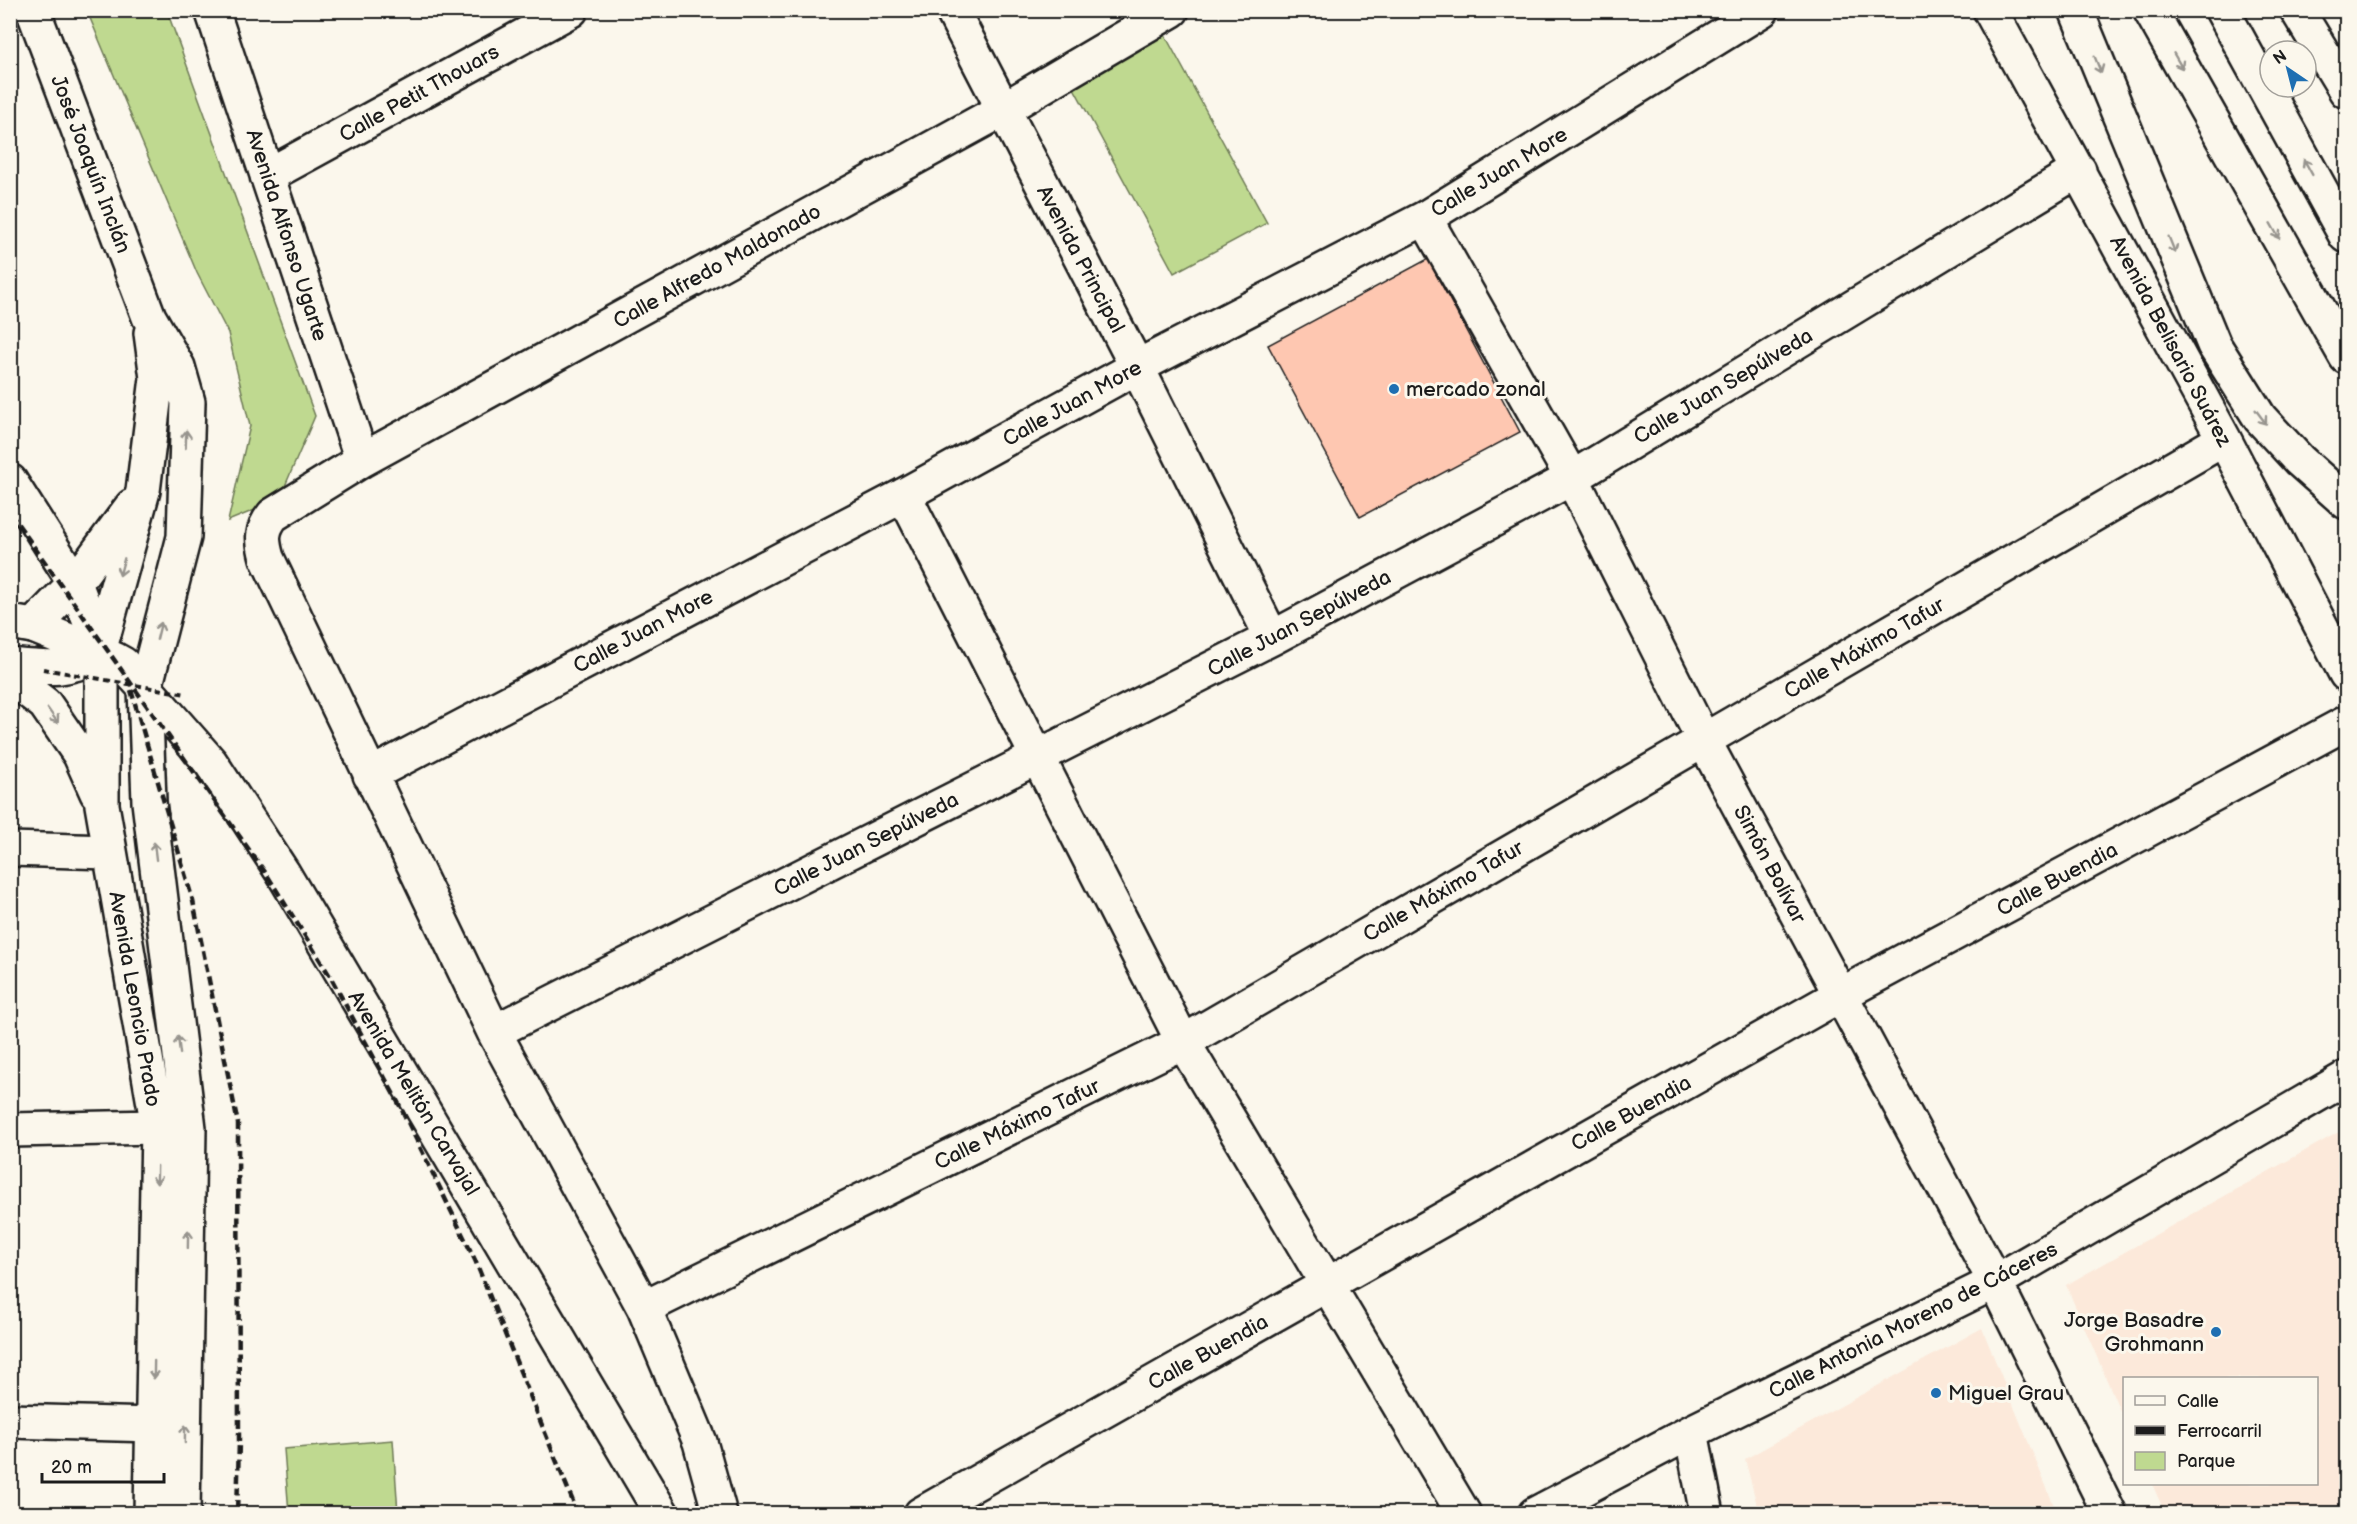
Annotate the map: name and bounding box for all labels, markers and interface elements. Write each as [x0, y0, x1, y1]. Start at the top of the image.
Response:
street label: Calle Petit Thouars [335, 39, 503, 148]
north arrow [2258, 39, 2318, 99]
text: N [2270, 47, 2291, 69]
one-way arrow [2173, 52, 2185, 69]
one-way arrow [2093, 55, 2104, 73]
street label: José Joaquín Inclán [45, 72, 136, 257]
street label: Calle Juan More [1427, 122, 1572, 223]
street label: Avenida Alfonso Ugarte [240, 126, 333, 344]
one-way arrow [2302, 158, 2313, 176]
street label: Avenida Principal [1031, 181, 1130, 337]
street label: Calle Alfredo Maldonado [609, 199, 826, 334]
one-way arrow [2269, 222, 2281, 239]
street label: Avenida Belisario Suárez [2104, 232, 2237, 452]
one-way arrow [2167, 235, 2178, 254]
street label: Calle Juan Sepúlveda [1629, 323, 1817, 450]
street label: Calle Juan More [999, 355, 1146, 452]
place label: mercado zonal [1406, 377, 1546, 402]
marker: mercado zonal [1387, 382, 1401, 396]
one-way arrow [2255, 409, 2268, 425]
one-way arrow [181, 429, 192, 449]
one-way arrow [116, 557, 128, 576]
street label: Calle Juan Sepúlveda [1203, 564, 1395, 682]
street label: Calle Juan More [569, 584, 717, 679]
street label: Calle Máximo Tafur [1780, 592, 1949, 704]
one-way arrow [154, 622, 166, 641]
one-way arrow [47, 707, 59, 723]
street label: Calle Juan Sepúlveda [770, 787, 963, 902]
street label: Simón Bolívar [1728, 801, 1811, 928]
street label: Calle Máximo Tafur [1359, 835, 1528, 947]
street label: Calle Buendia [1992, 837, 2122, 922]
one-way arrow [149, 842, 160, 862]
street label: Avenida Leoncio Prado [103, 889, 166, 1109]
street label: Avenida Melitón Carvajal [343, 986, 485, 1200]
one-way arrow [173, 1035, 184, 1055]
street label: Calle Buendia [1567, 1070, 1696, 1157]
street label: Calle Máximo Tafur [930, 1073, 1104, 1175]
one-way arrow [151, 1164, 163, 1184]
one-way arrow [182, 1230, 193, 1250]
street label: Calle Antonia Moreno de Cáceres [1765, 1237, 2062, 1404]
place label: Jorge Basadre Grohmann [2064, 1308, 2204, 1357]
street label: Calle Buendia [1144, 1309, 1273, 1396]
marker: Jorge Basadre Grohmann [2209, 1325, 2223, 1339]
one-way arrow [148, 1359, 160, 1379]
legend [2123, 1377, 2318, 1485]
place label: Miguel Grau [1948, 1381, 2064, 1406]
marker: Miguel Grau [1929, 1386, 1943, 1400]
text: Calle [2177, 1391, 2219, 1412]
text: Ferrocarril [2177, 1421, 2262, 1442]
one-way arrow [179, 1425, 190, 1445]
scale bar [42, 1446, 164, 1484]
text: Parque [2177, 1451, 2235, 1472]
text: 20 m [51, 1457, 92, 1478]

